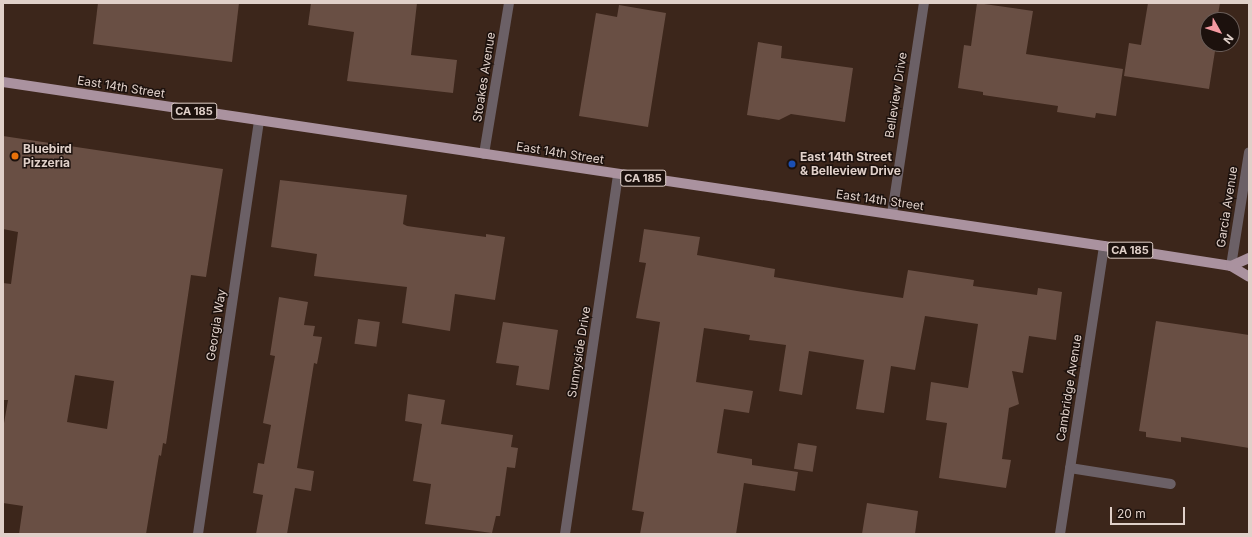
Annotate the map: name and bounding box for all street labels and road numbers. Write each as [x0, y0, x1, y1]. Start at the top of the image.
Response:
street label: Stoakes Avenue [470, 31, 498, 123]
street label: Belleview Drive [882, 51, 910, 139]
street label: East 14th Street [76, 73, 166, 101]
road number: CA 185 [171, 102, 217, 120]
street label: East 14th Street [515, 139, 605, 167]
street label: Garcia Avenue [1213, 165, 1241, 249]
road number: CA 185 [620, 169, 666, 187]
street label: East 14th Street [835, 187, 925, 213]
road number: CA 185 [1107, 241, 1153, 259]
street label: Georgia Way [203, 288, 229, 362]
street label: Sunnyside Drive [565, 305, 593, 399]
street label: Cambridge Avenue [1053, 333, 1085, 443]

